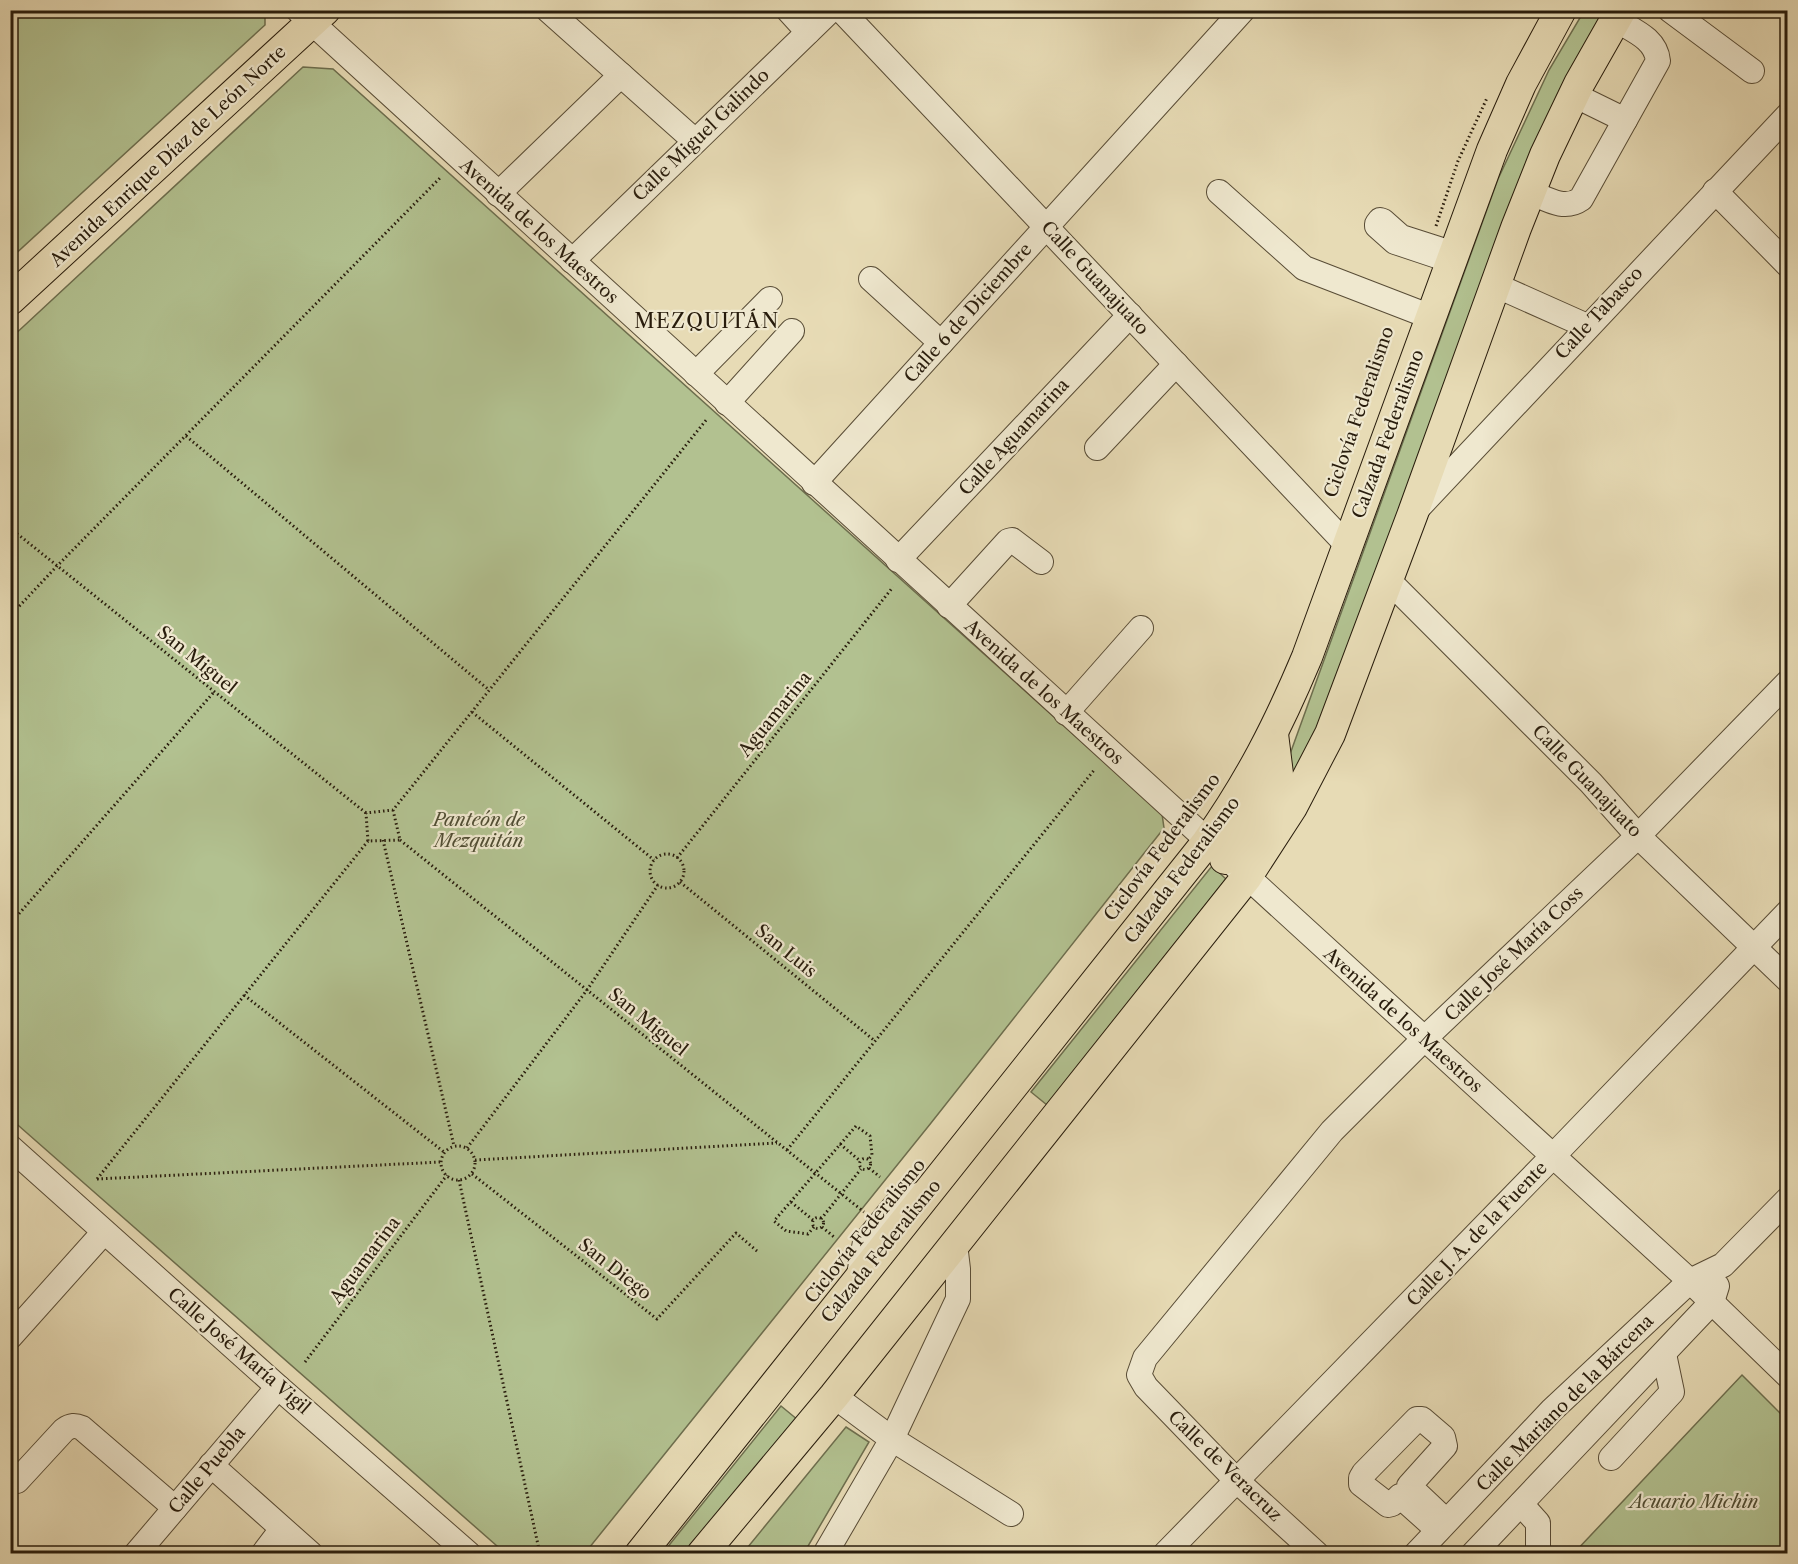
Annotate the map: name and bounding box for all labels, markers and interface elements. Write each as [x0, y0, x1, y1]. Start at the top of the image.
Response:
street label: Avenida Enrique Díaz de León Norte [45, 41, 291, 272]
street label: Calle Miguel Galindo [628, 64, 774, 206]
street label: Avenida de los Maestros [454, 153, 623, 308]
street label: Calle Guanajuato [1037, 216, 1153, 340]
street label: Calle 6 de Diciembre [900, 239, 1036, 387]
street label: Calle Tabasco [1551, 262, 1647, 364]
district label: MEZQUITÁN [634, 308, 780, 333]
street label: Ciclovía Federalismo [1319, 324, 1399, 500]
street label: Calzada Federalismo [1347, 347, 1429, 521]
street label: Calle Aguamarina [954, 374, 1074, 500]
street label: Avenida de los Maestros [959, 614, 1128, 769]
street label: San Miguel [153, 621, 241, 699]
street label: Aguamarina [733, 666, 816, 762]
street label: Calle Guanajuato [1528, 720, 1646, 842]
street label: Ciclovía Federalismo [1099, 769, 1225, 925]
street label: Calzada Federalismo [1120, 792, 1244, 948]
park label: Panteón de Mezquitán [431, 809, 526, 852]
street label: Calle José María Coss [1440, 882, 1588, 1026]
street label: San Luis [751, 920, 821, 982]
street label: Avenida de los Maestros [1318, 942, 1487, 1097]
street label: San Miguel [604, 983, 692, 1061]
street label: Ciclovía Federalismo [800, 1154, 930, 1308]
street label: Calle J. A. de la Fuente [1402, 1157, 1552, 1311]
street label: Calzada Federalismo [816, 1175, 946, 1327]
street label: Aguamarina [324, 1212, 405, 1309]
street label: San Diego [574, 1234, 656, 1304]
street label: Calle José María Vigil [163, 1283, 315, 1419]
street label: Calle Mariano de la Bárcena [1472, 1310, 1658, 1496]
street label: Calle de Veracruz [1163, 1406, 1287, 1526]
street label: Calle Puebla [164, 1421, 250, 1518]
park label: Acuario Michin [1627, 1491, 1759, 1513]

